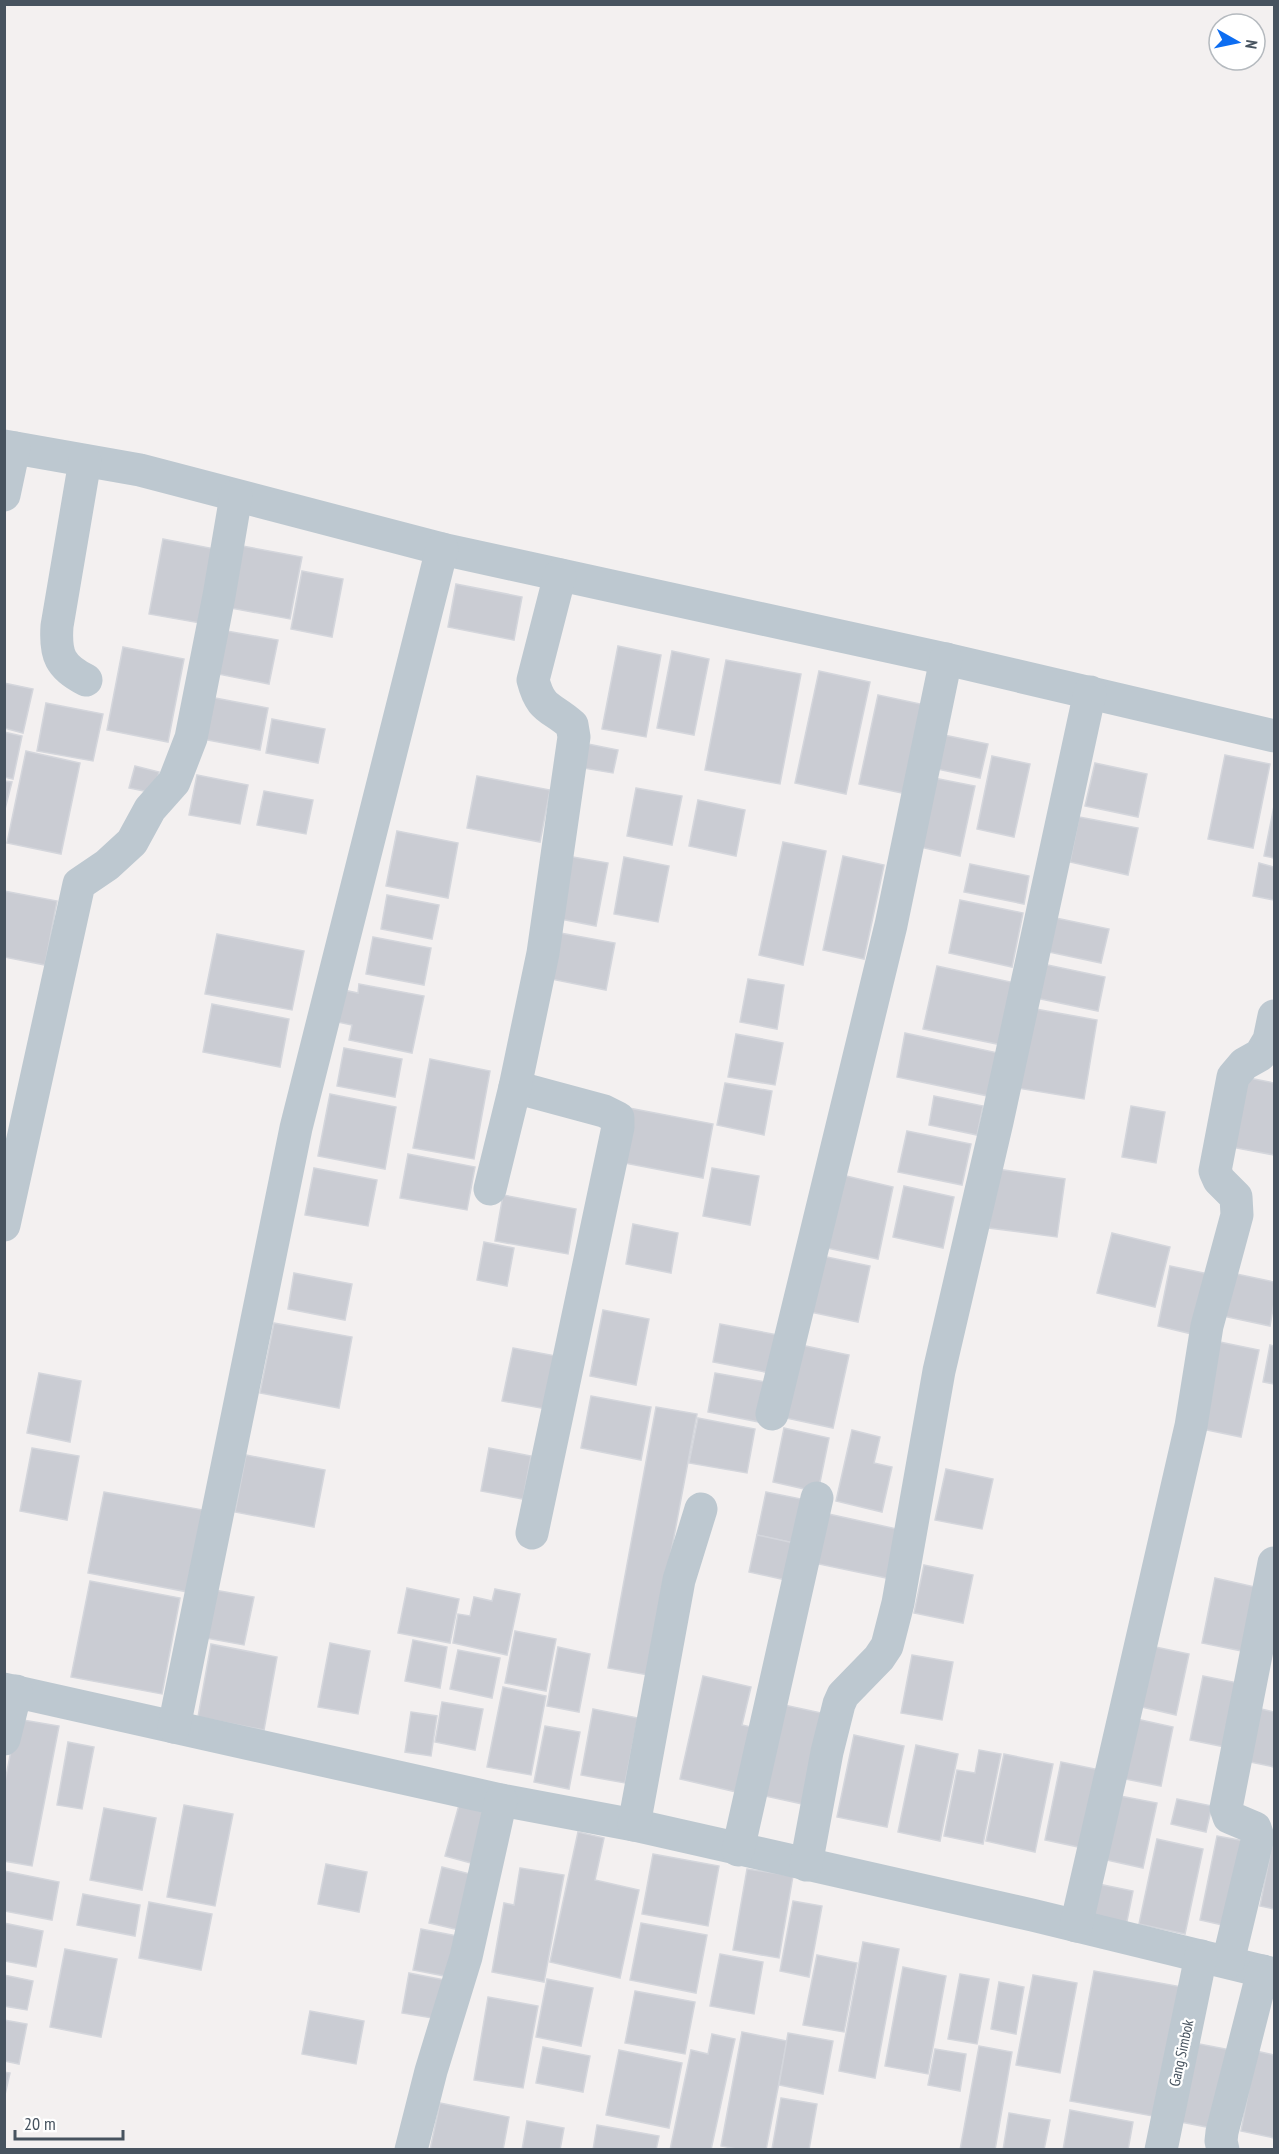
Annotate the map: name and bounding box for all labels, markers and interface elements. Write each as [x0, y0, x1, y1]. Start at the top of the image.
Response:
north arrow [1207, 12, 1267, 72]
text: N [1241, 39, 1262, 50]
street label: Gang Simbok [1165, 2018, 1197, 2088]
scale bar [15, 2103, 123, 2141]
text: 20 m [24, 2112, 56, 2135]

